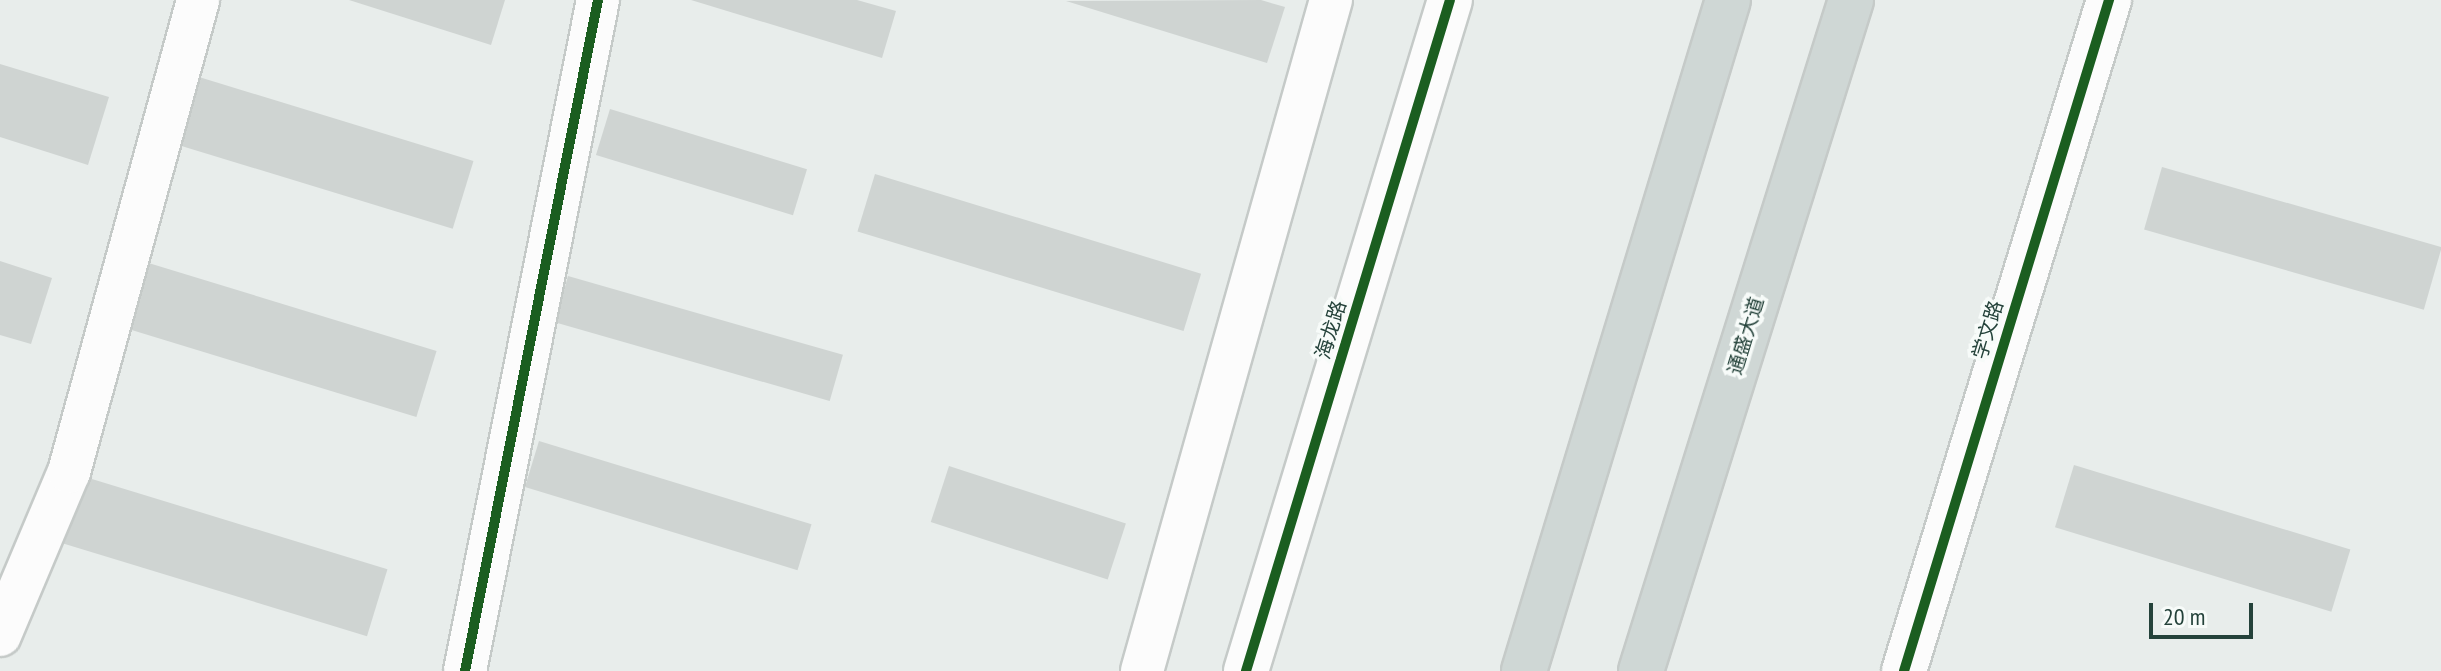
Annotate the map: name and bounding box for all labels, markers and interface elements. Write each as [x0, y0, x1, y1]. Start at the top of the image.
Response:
street label: 通盛大道 [1723, 294, 1769, 378]
street label: 海龙路 [1311, 298, 1351, 362]
street label: 学文路 [1968, 298, 2008, 362]
scale bar [2153, 587, 2257, 637]
text: 20 m [2163, 601, 2205, 632]

